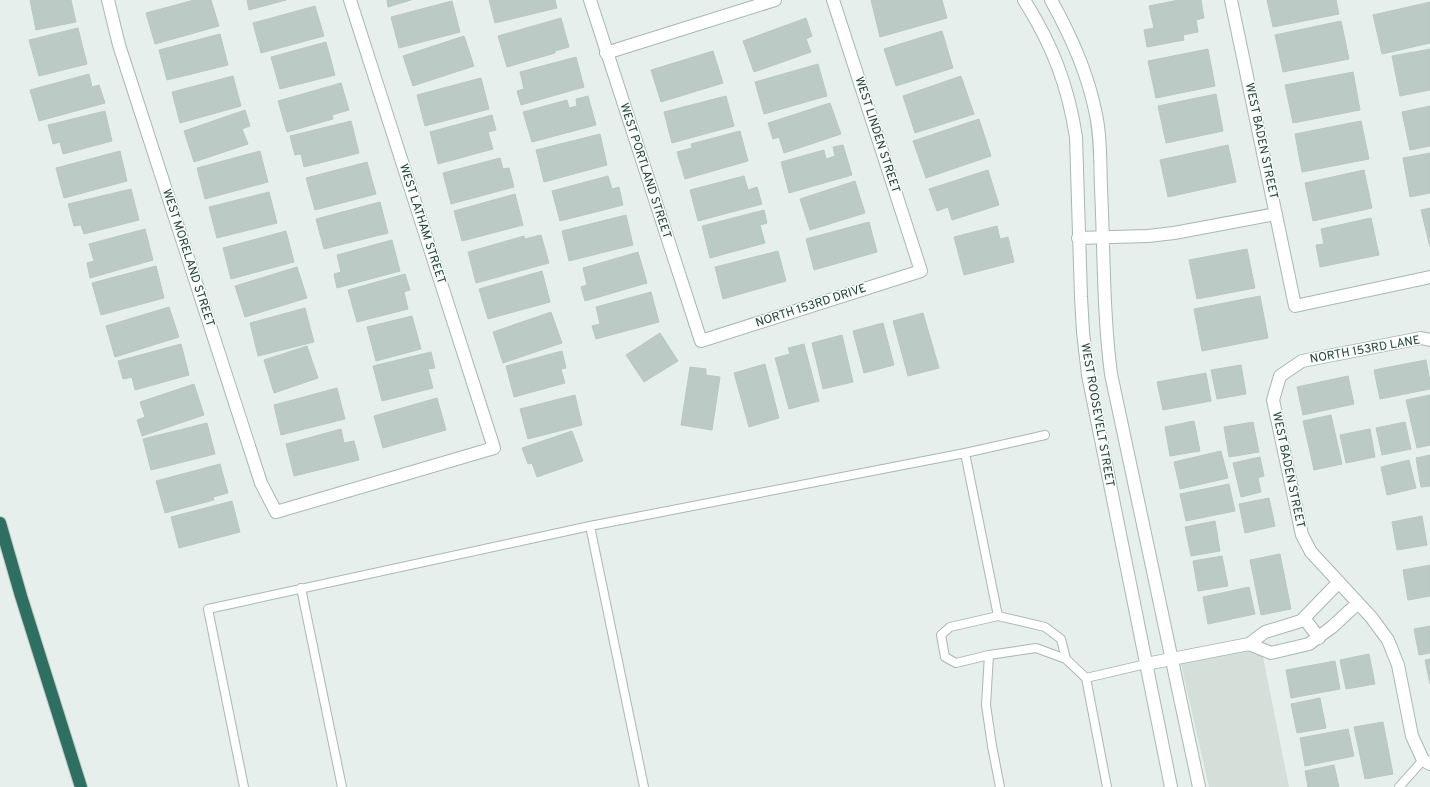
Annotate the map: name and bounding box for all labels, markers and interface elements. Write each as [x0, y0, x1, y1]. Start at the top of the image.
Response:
street label: WEST LINDEN STREET [851, 75, 903, 195]
street label: WEST BADEN STREET [1241, 81, 1281, 201]
street label: WEST PORTLAND STREET [615, 101, 675, 241]
street label: WEST LATHAM STREET [395, 162, 449, 286]
street label: WEST MORELAND STREET [158, 187, 218, 329]
street label: NORTH 153RD DRIVE [754, 281, 868, 331]
street label: NORTH 153RD LANE [1309, 332, 1421, 368]
street label: WEST ROOSEVELT STREET [1076, 342, 1118, 488]
street label: WEST BADEN STREET [1268, 410, 1308, 530]

